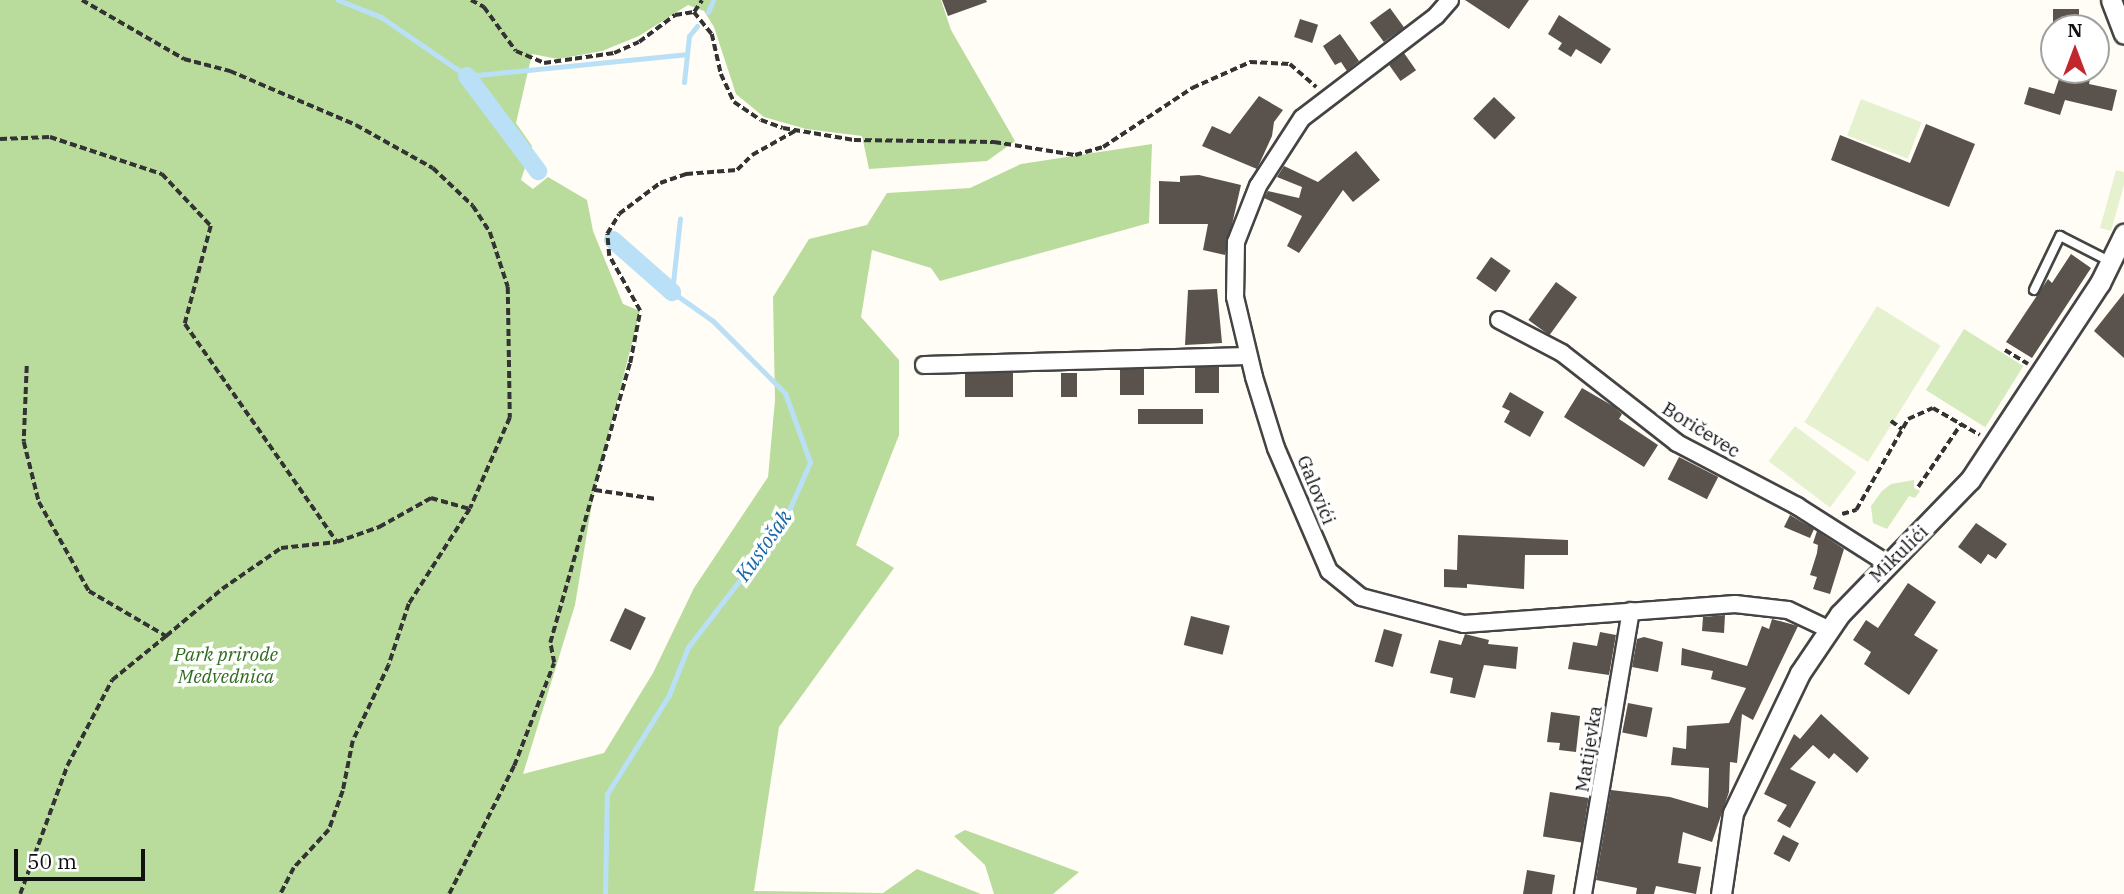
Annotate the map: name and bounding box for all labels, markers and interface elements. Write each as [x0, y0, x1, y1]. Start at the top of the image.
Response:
north arrow [2040, 14, 2110, 84]
text: N [2067, 18, 2083, 42]
street label: Boričevec [1658, 397, 1744, 463]
street label: Galovići [1292, 452, 1340, 528]
water label: Kustošak [729, 505, 797, 585]
street label: Mikulići [1865, 521, 1933, 587]
park label: Park prirode Medvednica [174, 644, 278, 688]
street label: Matijevka [1571, 704, 1607, 794]
scale bar [18, 834, 149, 878]
text: 50 m [27, 847, 77, 875]

